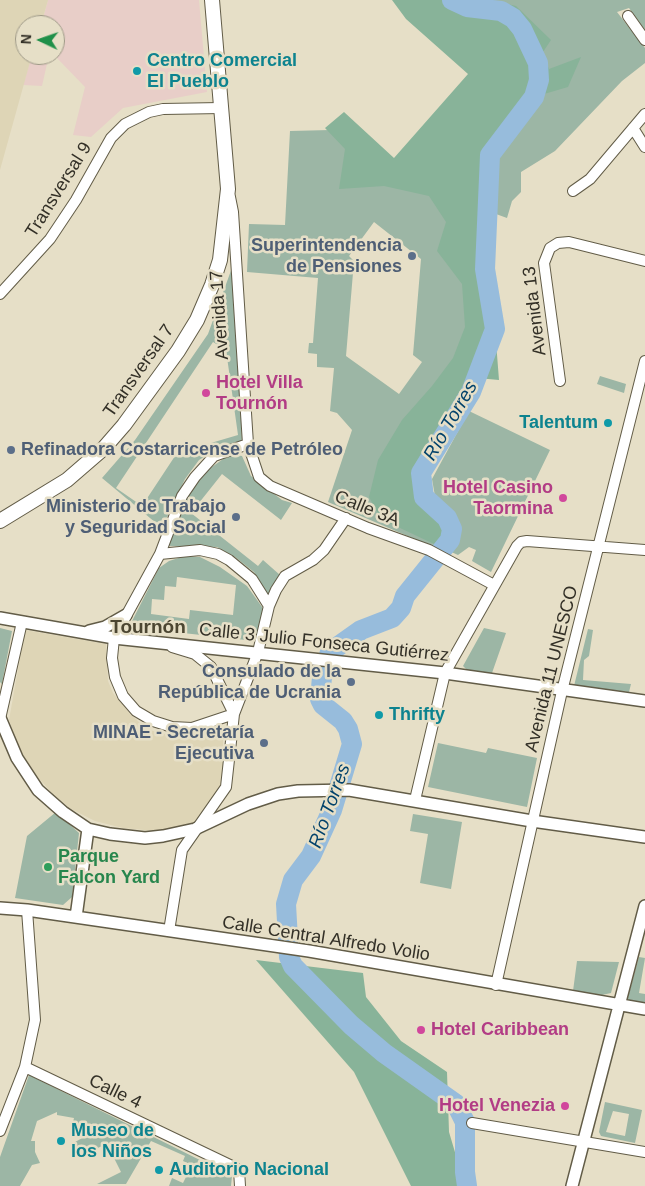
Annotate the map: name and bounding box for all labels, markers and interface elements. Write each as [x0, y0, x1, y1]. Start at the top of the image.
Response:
north arrow [15, 15, 65, 65]
text: N [18, 34, 34, 45]
place label: Centro Comercial El Pueblo [147, 50, 297, 92]
marker: Centro Comercial El Pueblo [131, 65, 143, 77]
street label: Transversal 9 [21, 138, 97, 242]
place label: Superintendencia de Pensiones [251, 235, 402, 278]
marker: Superintendencia de Pensiones [406, 250, 418, 262]
street label: Avenida 13 [519, 265, 551, 357]
street label: Avenida 17 [206, 269, 234, 361]
street label: Transversal 7 [99, 320, 179, 422]
place label: Hotel Villa Tournón [216, 372, 303, 414]
water label: Río Torres [419, 377, 483, 465]
marker: Hotel Villa Tournón [200, 387, 212, 399]
place label: Talentum [519, 412, 598, 434]
marker: Talentum [602, 417, 614, 429]
place label: Refinadora Costarricense de Petróleo [21, 439, 343, 461]
marker: Refinadora Costarricense de Petróleo [5, 444, 17, 456]
place label: Hotel Casino Taormina [443, 477, 553, 520]
street label: Calle 3A [331, 486, 403, 532]
marker: Hotel Casino Taormina [557, 492, 569, 504]
place label: Ministerio de Trabajo y Seguridad Social [46, 496, 226, 538]
marker: Ministerio de Trabajo y Seguridad Social [230, 511, 242, 523]
street label: Avenida 11 UNESCO [521, 584, 583, 754]
district label: Tournón [110, 617, 186, 639]
street label: Calle 3 Julio Fonseca Gutiérrez [198, 619, 450, 667]
place label: Consulado de la República de Ucrania [158, 661, 341, 704]
marker: Consulado de la República de Ucrania [345, 676, 357, 688]
place label: Thrifty [389, 704, 445, 726]
marker: Thrifty [373, 709, 385, 721]
place label: MINAE - Secretaría Ejecutiva [93, 722, 254, 764]
marker: MINAE - Secretaría Ejecutiva [258, 737, 270, 749]
water label: Río Torres [304, 761, 356, 851]
place label: Parque Falcon Yard [58, 846, 160, 889]
marker: Parque Falcon Yard [42, 861, 54, 873]
street label: Calle Central Alfredo Volio [221, 912, 431, 966]
place label: Hotel Caribbean [431, 1019, 569, 1041]
marker: Hotel Caribbean [415, 1024, 427, 1036]
street label: Calle 4 [85, 1070, 145, 1114]
place label: Hotel Venezia [439, 1095, 555, 1117]
marker: Hotel Venezia [559, 1100, 571, 1112]
place label: Museo de los Niños [71, 1120, 154, 1162]
marker: Museo de los Niños [55, 1135, 67, 1147]
place label: Auditorio Nacional [169, 1159, 329, 1181]
marker: Auditorio Nacional [153, 1164, 165, 1176]

